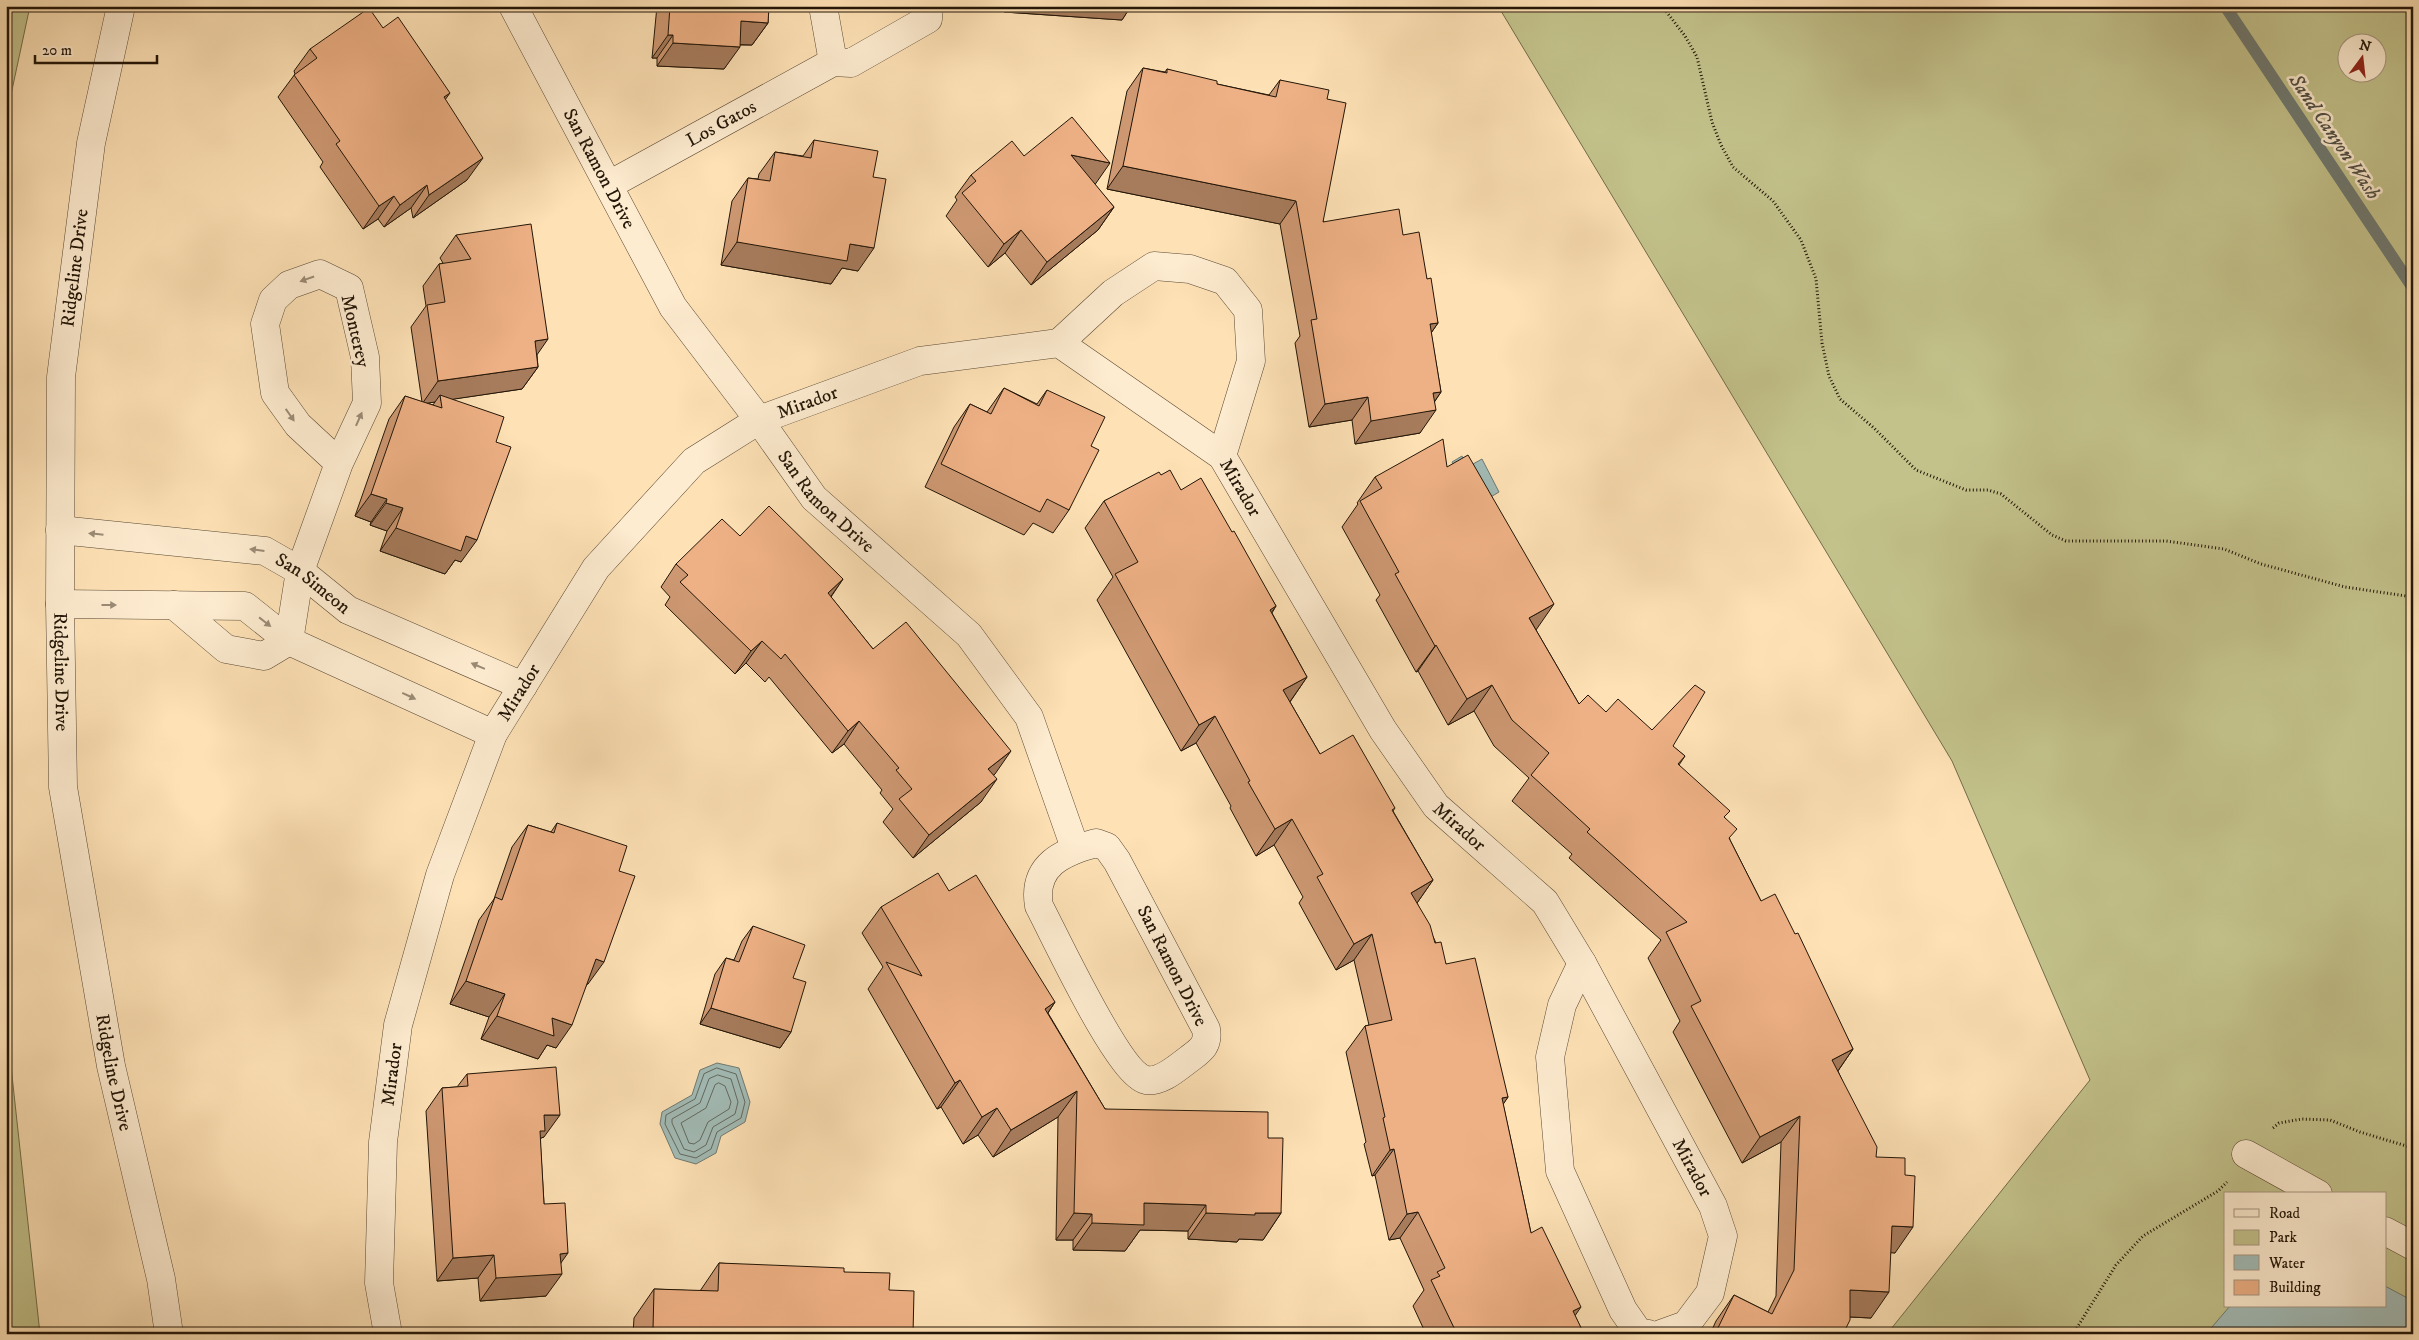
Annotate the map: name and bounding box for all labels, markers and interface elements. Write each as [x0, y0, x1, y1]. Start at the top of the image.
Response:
scale bar [35, 32, 158, 64]
north arrow [2336, 32, 2386, 82]
text: N [2357, 36, 2373, 57]
text: 20 m [42, 41, 72, 60]
water label: Sand Canyon Wash [2282, 69, 2385, 205]
street label: Los Gatos [682, 95, 760, 152]
street label: San Ramon Drive [558, 105, 641, 233]
street label: Ridgeline Drive [56, 207, 94, 328]
one-way arrow [299, 275, 314, 283]
street label: Monterey [335, 292, 375, 371]
street label: Mirador [774, 381, 841, 424]
one-way arrow [285, 408, 295, 422]
one-way arrow [356, 412, 364, 426]
street label: San Ramon Drive [773, 446, 879, 558]
street label: Mirador [1215, 454, 1266, 521]
one-way arrow [87, 529, 103, 537]
one-way arrow [249, 546, 265, 554]
street label: San Simeon [271, 548, 355, 619]
one-way arrow [101, 601, 117, 609]
street label: Ridgeline Drive [49, 612, 74, 732]
one-way arrow [259, 616, 272, 627]
street label: Mirador [492, 660, 545, 725]
one-way arrow [471, 662, 485, 670]
one-way arrow [402, 692, 416, 700]
street label: Mirador [1428, 797, 1491, 856]
street label: San Ramon Drive [1132, 902, 1212, 1030]
street label: Ridgeline Drive [91, 1012, 137, 1133]
street label: Mirador [376, 1042, 407, 1107]
street label: Mirador [1667, 1134, 1717, 1201]
legend [2224, 1192, 2386, 1308]
text: Road [2269, 1204, 2301, 1223]
text: Park [2269, 1228, 2298, 1247]
text: Water [2268, 1254, 2305, 1273]
text: Building [2269, 1278, 2321, 1297]

